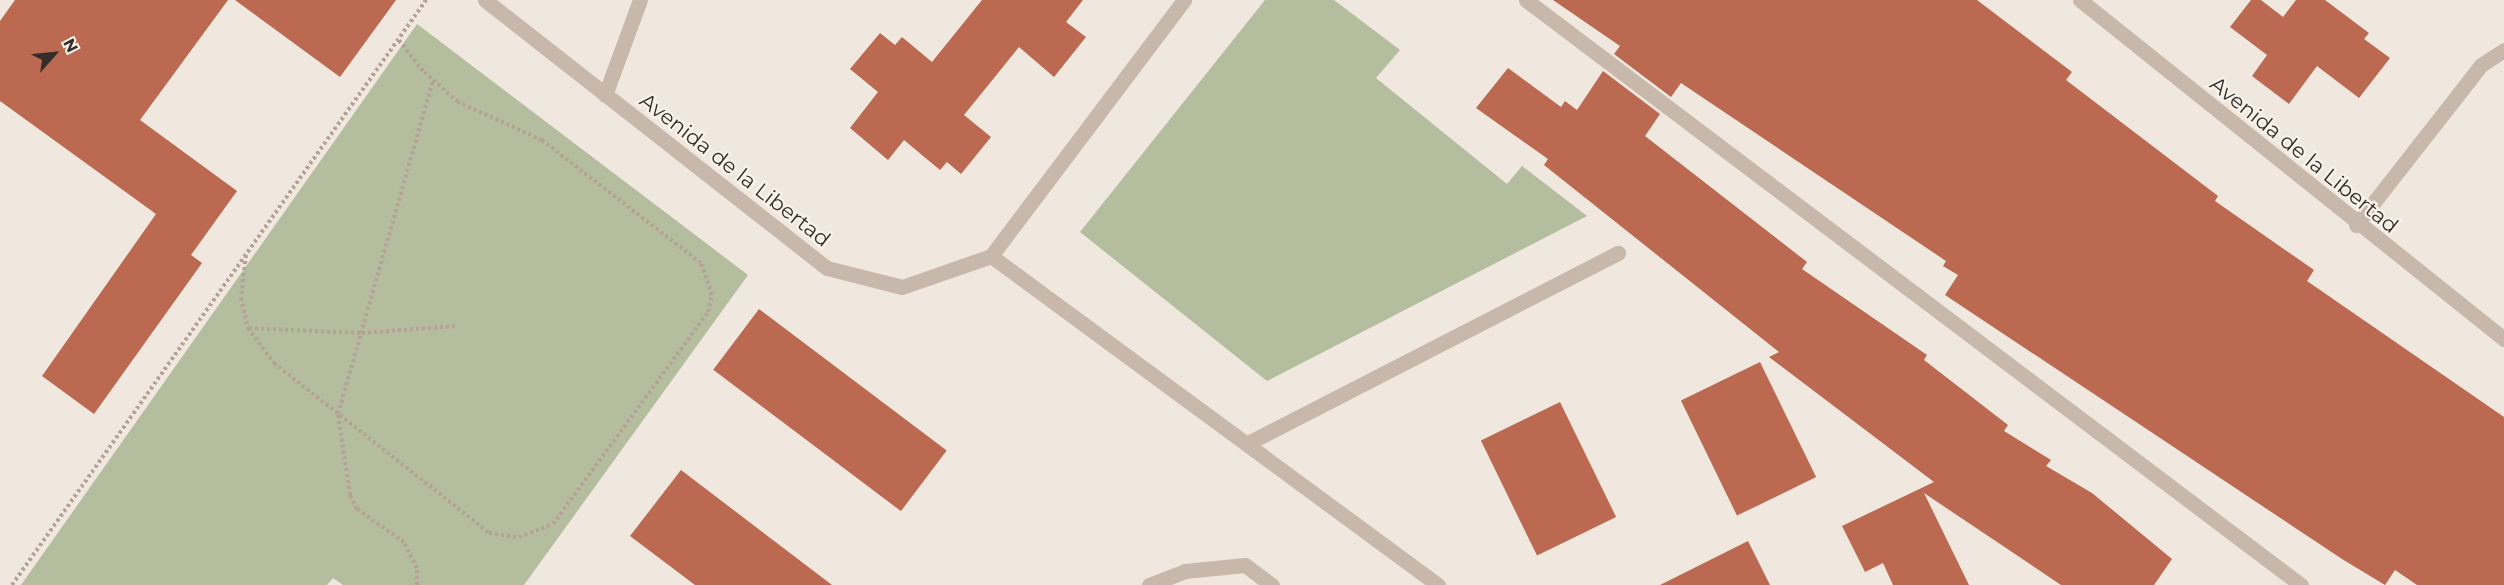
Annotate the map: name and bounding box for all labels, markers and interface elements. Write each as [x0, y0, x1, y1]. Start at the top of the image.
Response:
north arrow [24, 24, 84, 84]
text: N [59, 36, 82, 56]
street label: Avenida de la Libertad [2205, 71, 2403, 239]
street label: Avenida de la Libertad [635, 88, 835, 252]

